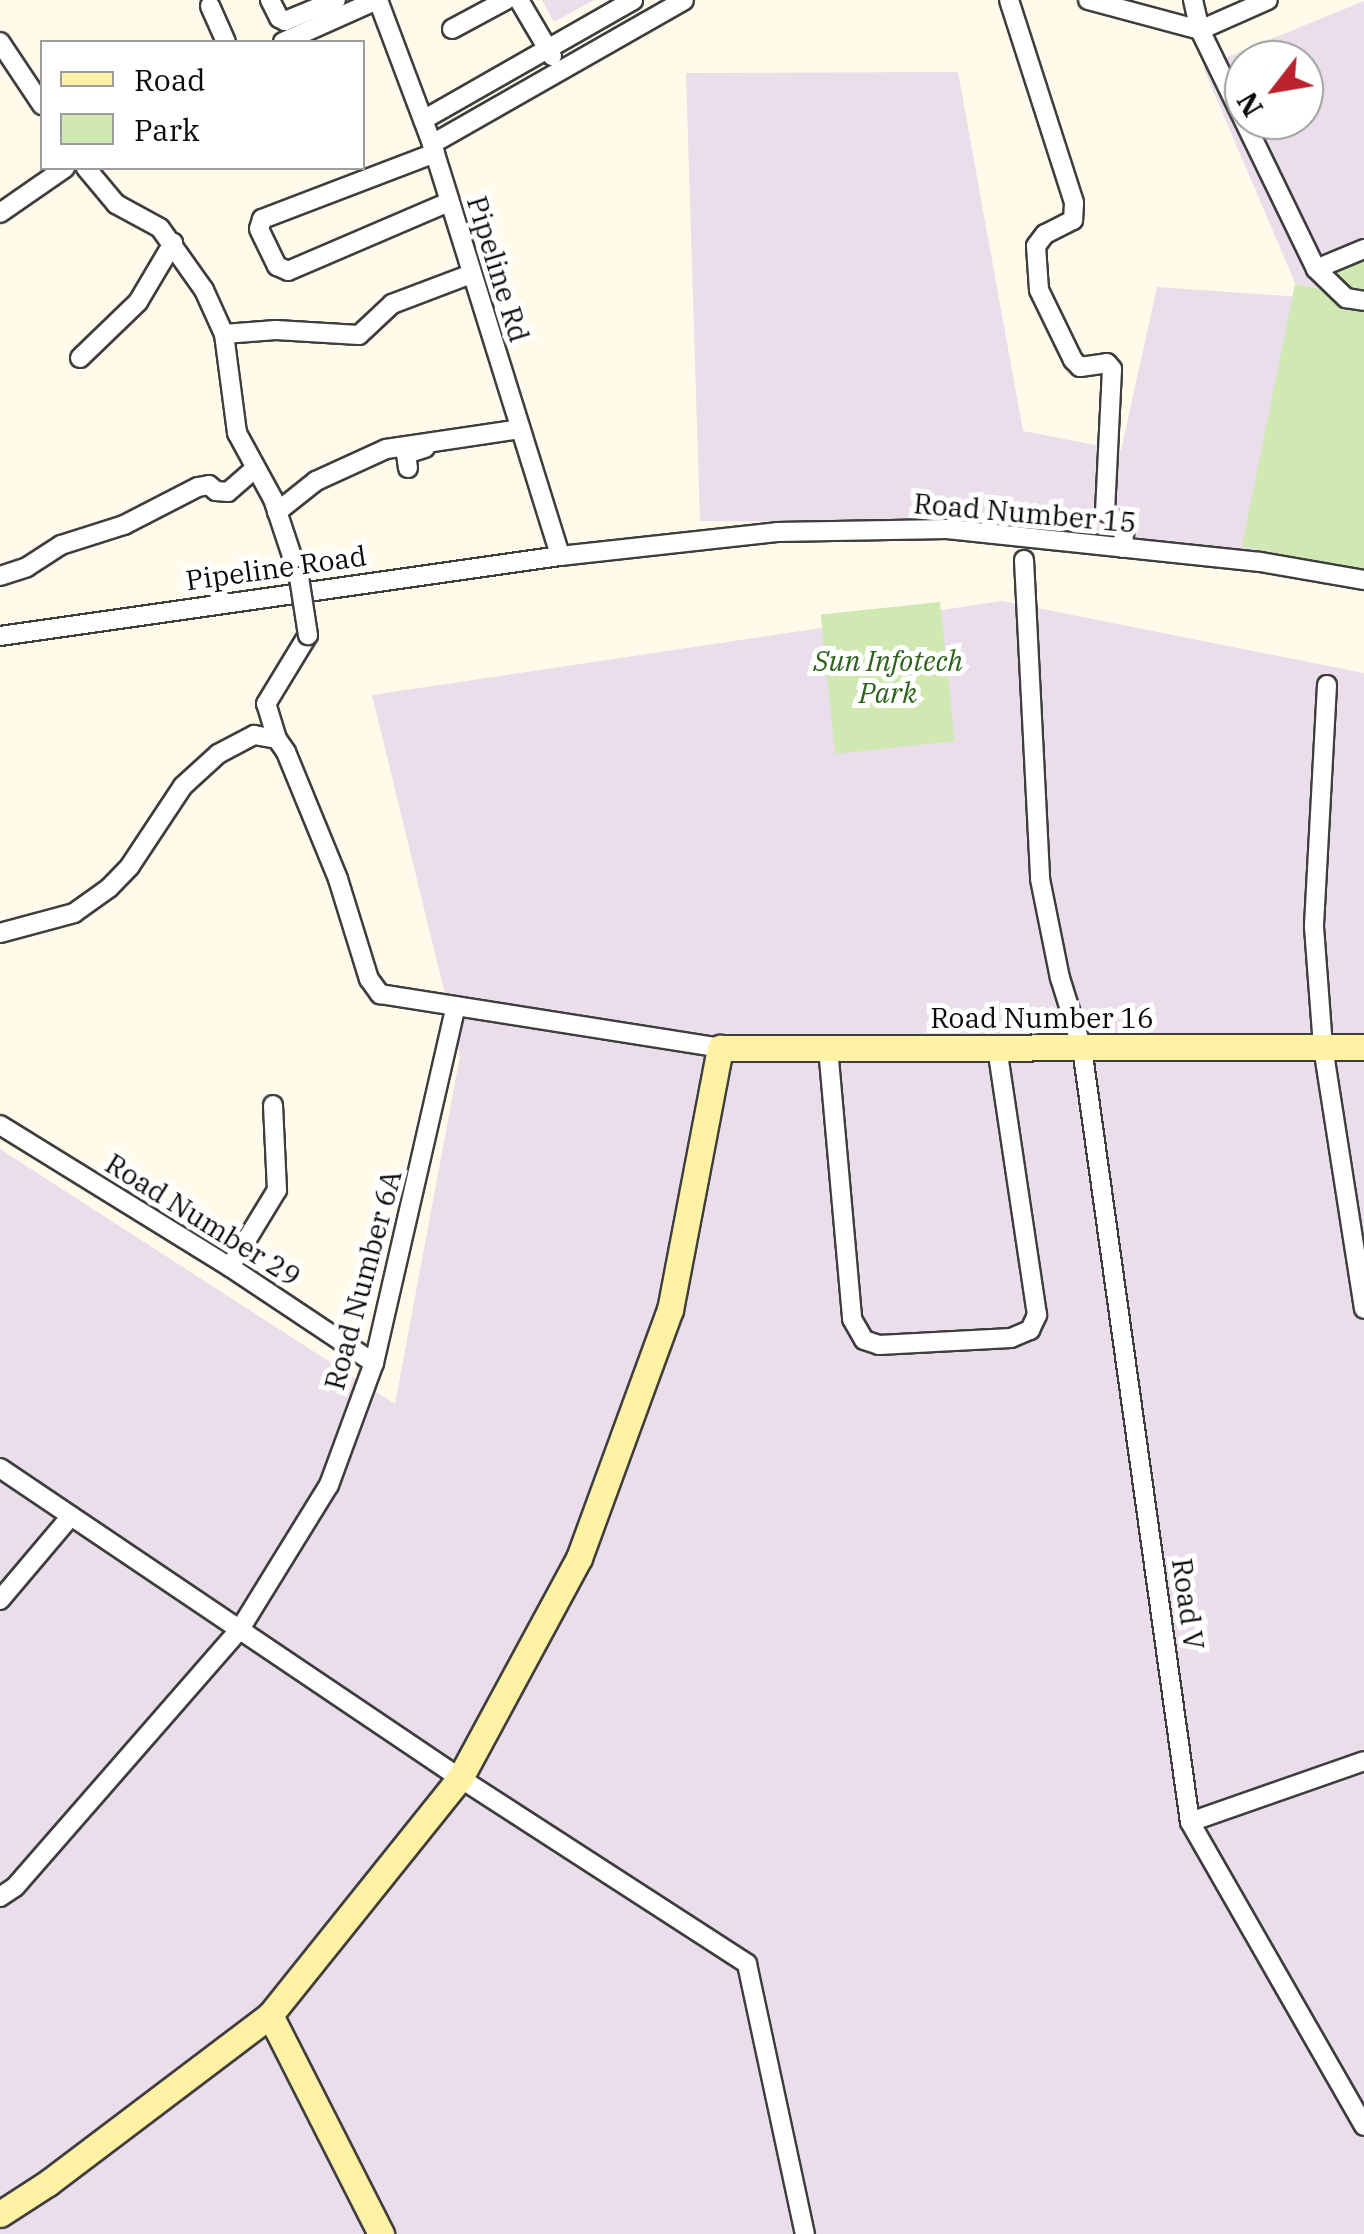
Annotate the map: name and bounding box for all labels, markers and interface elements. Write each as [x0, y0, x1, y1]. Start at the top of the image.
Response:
legend [40, 40, 365, 170]
north arrow [1224, 40, 1324, 140]
text: Road [134, 60, 206, 99]
text: N [1228, 86, 1271, 124]
text: Park [134, 110, 200, 149]
street label: Pipeline Rd [460, 192, 536, 346]
street label: Road Number 15 [912, 487, 1138, 539]
street label: Pipeline Road [183, 539, 369, 597]
park label: Sun Infotech Park [813, 644, 963, 710]
street label: Road Number 16 [930, 1001, 1154, 1035]
street label: Road Number 29 [99, 1147, 307, 1293]
street label: Road Number 6A [318, 1166, 408, 1394]
street label: Road V [1165, 1556, 1211, 1652]

